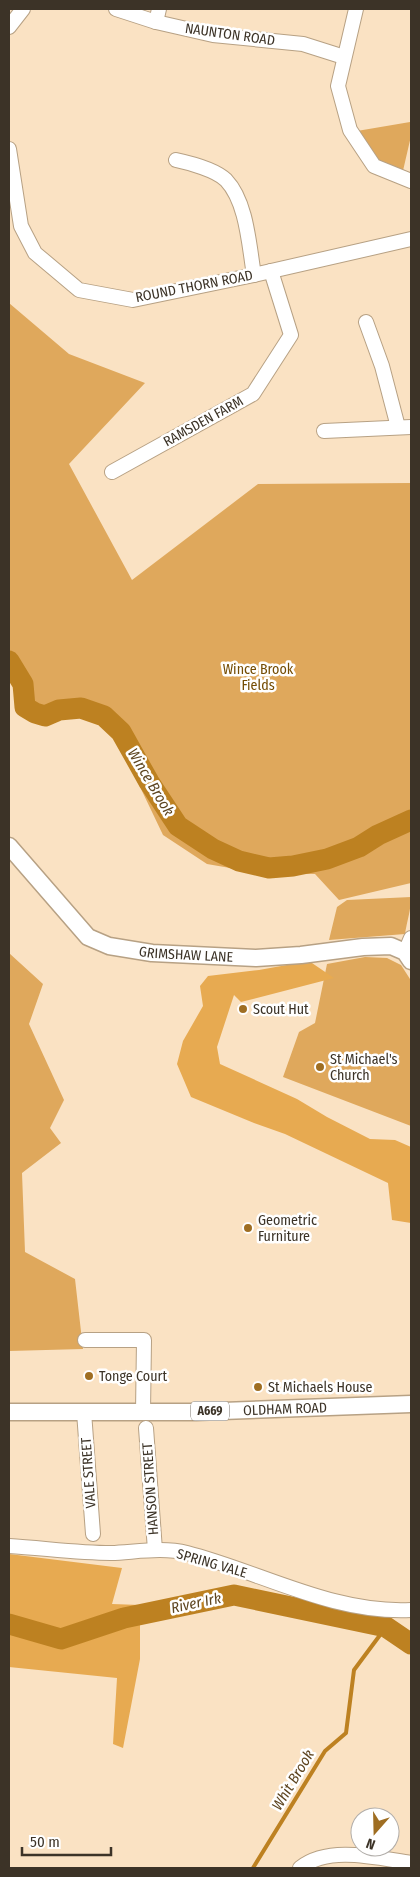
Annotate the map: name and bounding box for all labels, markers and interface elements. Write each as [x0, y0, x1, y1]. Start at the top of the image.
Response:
street label: NAUNTON ROAD [184, 20, 276, 49]
street label: ROUND THORN ROAD [134, 267, 254, 306]
street label: RAMSDEN FARM [160, 393, 246, 450]
park label: Wince Brook Fields [223, 661, 294, 694]
water label: Wince Brook [124, 745, 178, 820]
street label: GRIMSHAW LANE [138, 943, 234, 966]
place label: Scout Hut [253, 1001, 309, 1018]
marker: Scout Hut [237, 1003, 249, 1015]
place label: St Michael's Church [330, 1051, 398, 1084]
marker: St Michael's Church [314, 1061, 326, 1073]
place label: Geometric Furniture [258, 1212, 317, 1245]
marker: Geometric Furniture [242, 1222, 254, 1234]
place label: Tonge Court [99, 1368, 167, 1385]
marker: Tonge Court [83, 1370, 95, 1382]
place label: St Michaels House [268, 1379, 373, 1396]
marker: St Michaels House [252, 1381, 264, 1393]
street label: OLDHAM ROAD [243, 1399, 327, 1419]
road number: A669 [191, 1402, 229, 1420]
street label: VALE STREET [78, 1437, 99, 1509]
street label: HANSON STREET [139, 1442, 162, 1536]
street label: SPRING VALE [175, 1545, 249, 1582]
water label: River Irk [169, 1589, 223, 1617]
water label: Whit Brook [268, 1746, 318, 1813]
north arrow [350, 1807, 400, 1857]
scale bar [22, 1824, 111, 1856]
text: 50 m [30, 1833, 60, 1851]
text: N [364, 1834, 378, 1853]

